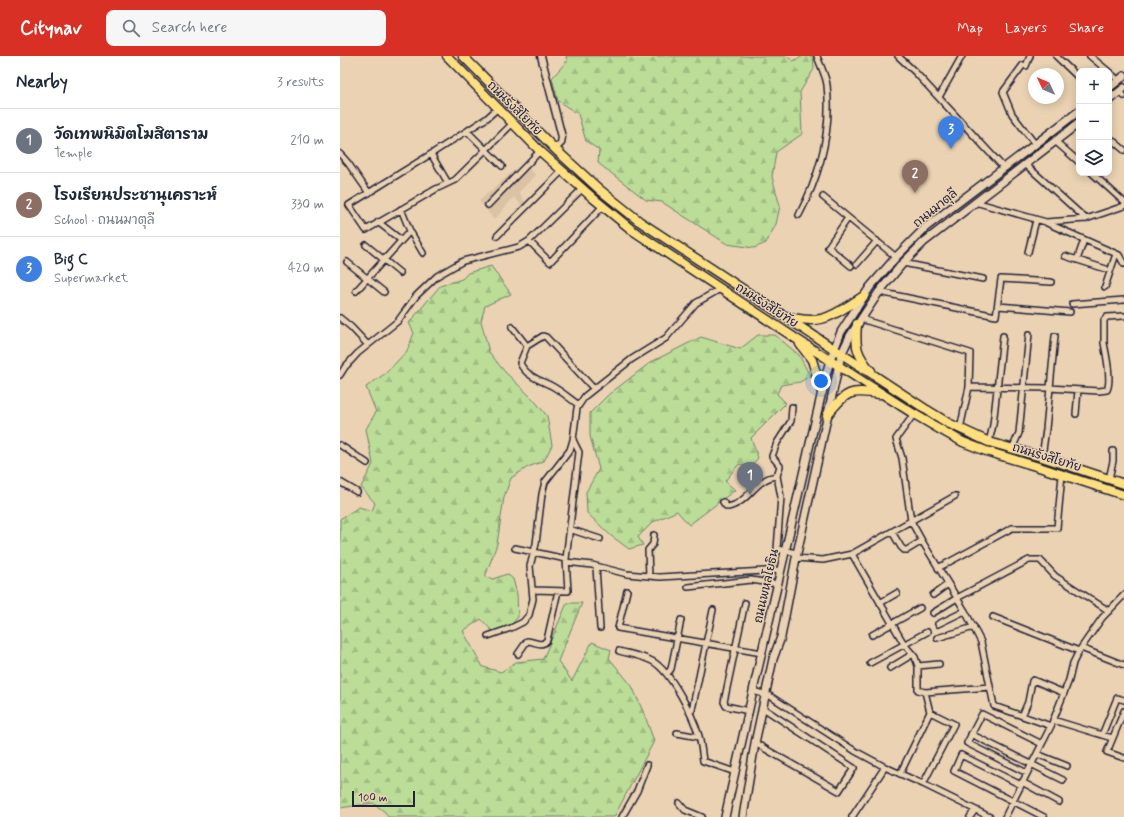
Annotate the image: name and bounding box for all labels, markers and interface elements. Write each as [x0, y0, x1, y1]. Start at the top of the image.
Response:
search box [106, 10, 386, 46]
text: Citynav [20, 16, 82, 41]
icon: search [120, 17, 142, 39]
text: Search here [152, 18, 227, 38]
text: Map [957, 19, 983, 37]
text: Layers [1005, 19, 1047, 37]
text: Share [1069, 19, 1104, 37]
north arrow [1028, 68, 1064, 104]
map controls [1076, 68, 1112, 176]
button: + [1076, 68, 1112, 104]
text: Nearby [16, 71, 68, 93]
text: 3 results [277, 74, 324, 91]
street label: ถนนรังสิโยทัย [483, 77, 546, 140]
button: − [1076, 104, 1112, 140]
pin: 3 [938, 116, 964, 149]
text: วัดเทพนิมิตโฆสิตาราม [54, 125, 208, 145]
text: 1 [26, 132, 32, 149]
text: 210 m [290, 132, 324, 149]
button: layers [1076, 140, 1112, 176]
text: Temple [54, 145, 92, 162]
pin: 2 [902, 160, 928, 193]
text: โรงเรียนประชานุเคราะห์ [54, 186, 217, 206]
street label: ถนนมาตุลี [910, 186, 961, 232]
text: 2 [26, 196, 32, 213]
text: 330 m [291, 196, 324, 213]
text: School · ถนนมาตุลี [54, 212, 155, 229]
text: Big C [54, 250, 88, 270]
text: 3 [26, 260, 32, 277]
text: 420 m [288, 260, 324, 277]
text: Supermarket [54, 270, 128, 287]
street label: ถนนรังสิโยทัย [732, 279, 801, 332]
your location [811, 371, 831, 391]
street label: ถนนรังสิโยทัย [1010, 439, 1084, 476]
pin: 1 [737, 462, 763, 495]
street label: ถนนพหลโยธิน [750, 547, 783, 625]
scale bar [352, 789, 415, 808]
text: 100 m [358, 791, 388, 805]

